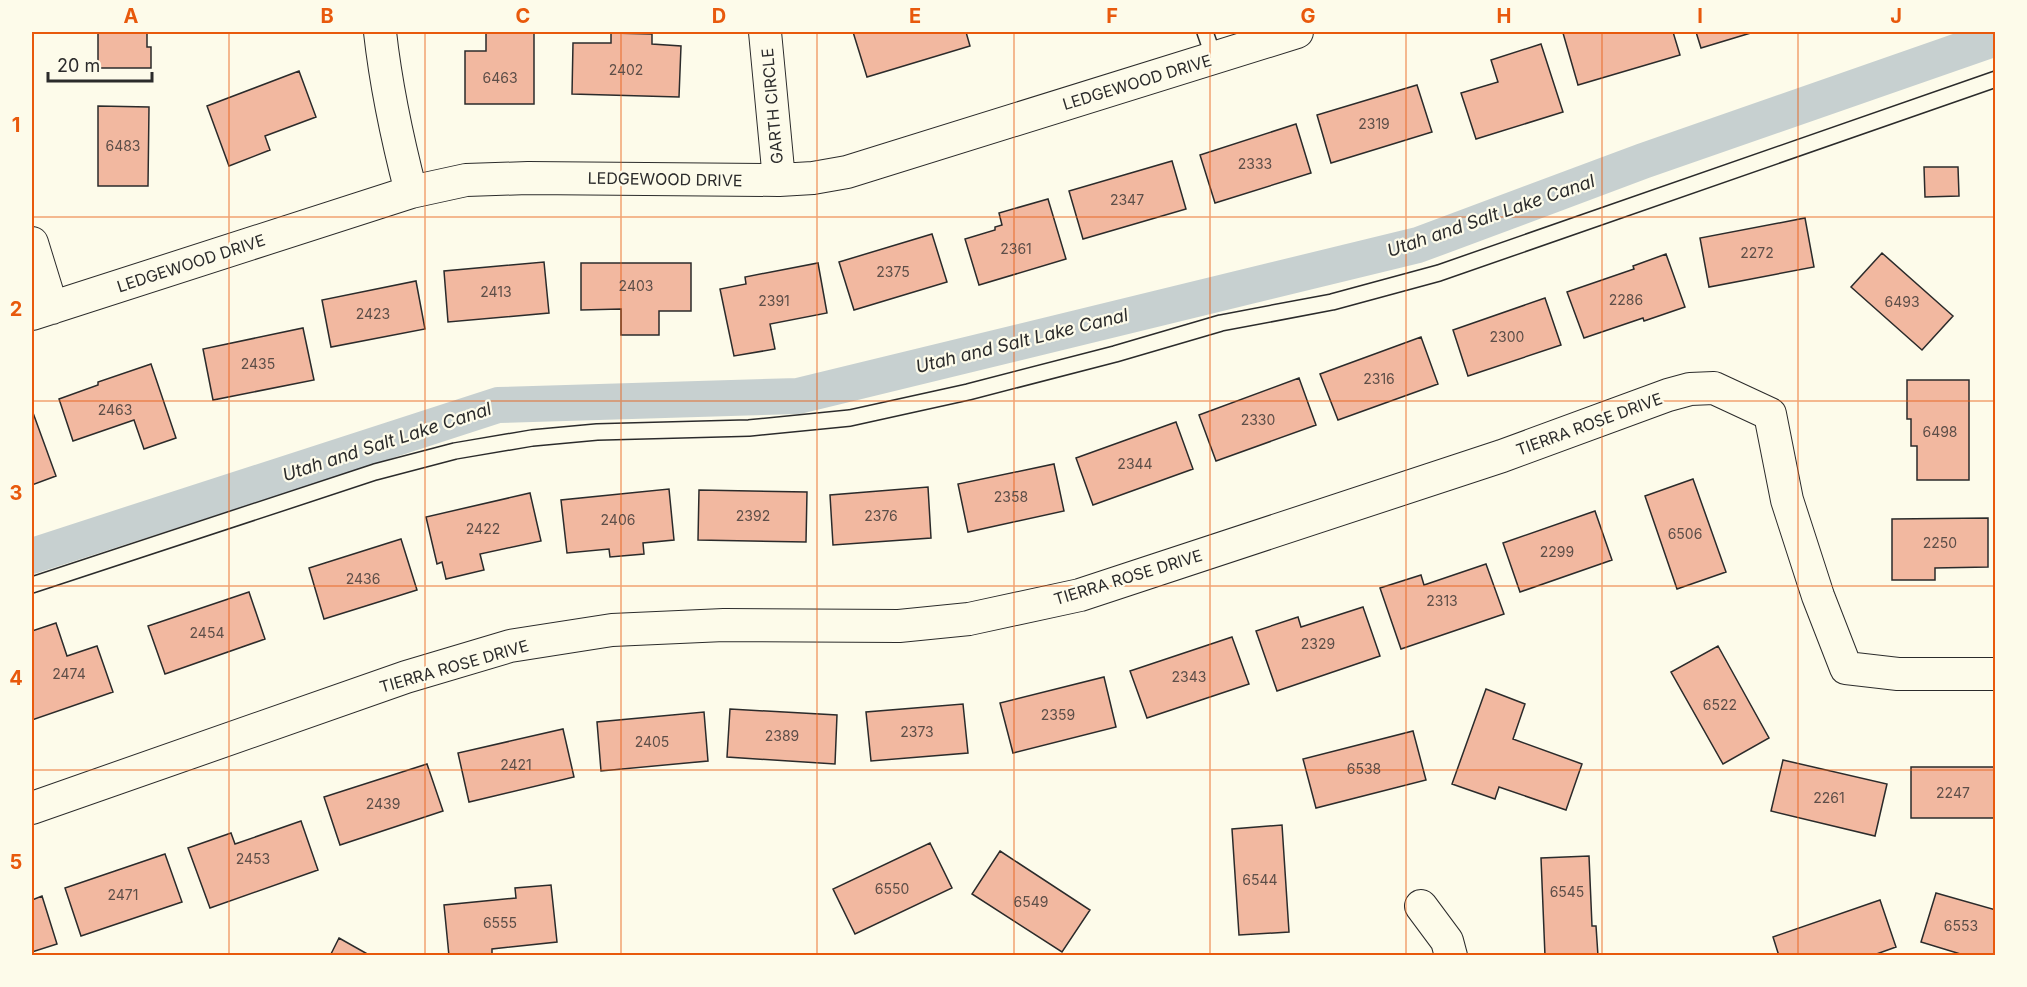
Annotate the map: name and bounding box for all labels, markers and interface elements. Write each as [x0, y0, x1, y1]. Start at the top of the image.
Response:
text: A [124, 4, 139, 28]
text: B [320, 4, 334, 28]
text: C [516, 4, 530, 28]
text: D [712, 4, 726, 28]
text: E [909, 4, 921, 28]
text: F [1106, 4, 1118, 28]
text: G [1300, 4, 1316, 28]
text: H [1497, 4, 1511, 28]
text: I [1697, 4, 1703, 28]
text: J [1890, 4, 1902, 28]
scale bar [48, 45, 152, 83]
street label: GARTH CIRCLE [757, 47, 787, 165]
street label: LEDGEWOOD DRIVE [1060, 50, 1214, 114]
text: 20 m [57, 55, 100, 76]
house number: 2402 [609, 61, 643, 78]
house number: 6463 [482, 69, 518, 86]
text: 1 [12, 113, 20, 137]
house number: 2319 [1358, 115, 1390, 132]
house number: 6483 [105, 137, 141, 154]
house number: 2333 [1238, 155, 1272, 172]
street label: LEDGEWOOD DRIVE [587, 168, 743, 190]
water label: Utah and Salt Lake Canal [1384, 170, 1598, 261]
house number: 2347 [1110, 191, 1144, 208]
street label: LEDGEWOOD DRIVE [114, 230, 268, 296]
house number: 2361 [1000, 240, 1032, 257]
house number: 2272 [1740, 244, 1774, 261]
house number: 2375 [876, 263, 910, 280]
house number: 2403 [619, 277, 653, 294]
house number: 2413 [480, 283, 512, 300]
house number: 2286 [1609, 291, 1643, 308]
house number: 2391 [758, 292, 790, 309]
house number: 6493 [1884, 293, 1920, 310]
text: 2 [10, 297, 22, 321]
water label: Utah and Salt Lake Canal [913, 304, 1131, 377]
house number: 2423 [356, 305, 390, 322]
house number: 2300 [1490, 328, 1524, 345]
house number: 2435 [241, 355, 275, 372]
house number: 2316 [1363, 370, 1395, 387]
street label: TIERRA ROSE DRIVE [1513, 388, 1665, 460]
water label: Utah and Salt Lake Canal [280, 398, 494, 485]
house number: 2463 [98, 401, 132, 418]
house number: 2330 [1241, 411, 1275, 428]
house number: 6498 [1922, 423, 1958, 440]
house number: 2344 [1117, 455, 1153, 472]
text: 3 [10, 481, 22, 505]
house number: 2358 [994, 488, 1028, 505]
house number: 2392 [736, 507, 770, 524]
house number: 2376 [864, 507, 898, 524]
house number: 2406 [601, 511, 635, 528]
house number: 2422 [466, 520, 500, 537]
house number: 6506 [1668, 525, 1702, 542]
house number: 2250 [1923, 534, 1957, 551]
house number: 2299 [1540, 543, 1574, 560]
street label: TIERRA ROSE DRIVE [1051, 545, 1205, 609]
house number: 2436 [346, 570, 380, 587]
house number: 2313 [1426, 592, 1458, 609]
house number: 2454 [190, 624, 224, 641]
street label: TIERRA ROSE DRIVE [377, 635, 531, 697]
house number: 2329 [1301, 635, 1335, 652]
house number: 2474 [52, 665, 86, 682]
text: 4 [9, 666, 23, 690]
house number: 2343 [1172, 668, 1206, 685]
house number: 6522 [1703, 696, 1737, 713]
house number: 2359 [1041, 706, 1075, 723]
house number: 2373 [900, 723, 934, 740]
house number: 2389 [765, 727, 799, 744]
house number: 2405 [635, 733, 669, 750]
house number: 2421 [500, 756, 532, 773]
house number: 6538 [1347, 760, 1381, 777]
house number: 2247 [1936, 784, 1970, 801]
house number: 2261 [1813, 789, 1845, 806]
house number: 2439 [366, 795, 400, 812]
text: 5 [10, 850, 22, 874]
house number: 2453 [236, 850, 270, 867]
house number: 6544 [1242, 871, 1278, 888]
house number: 6550 [875, 880, 909, 897]
house number: 6545 [1550, 883, 1584, 900]
house number: 2471 [108, 886, 138, 903]
house number: 6549 [1014, 893, 1048, 910]
house number: 6555 [483, 914, 517, 931]
house number: 6553 [1944, 917, 1978, 934]

